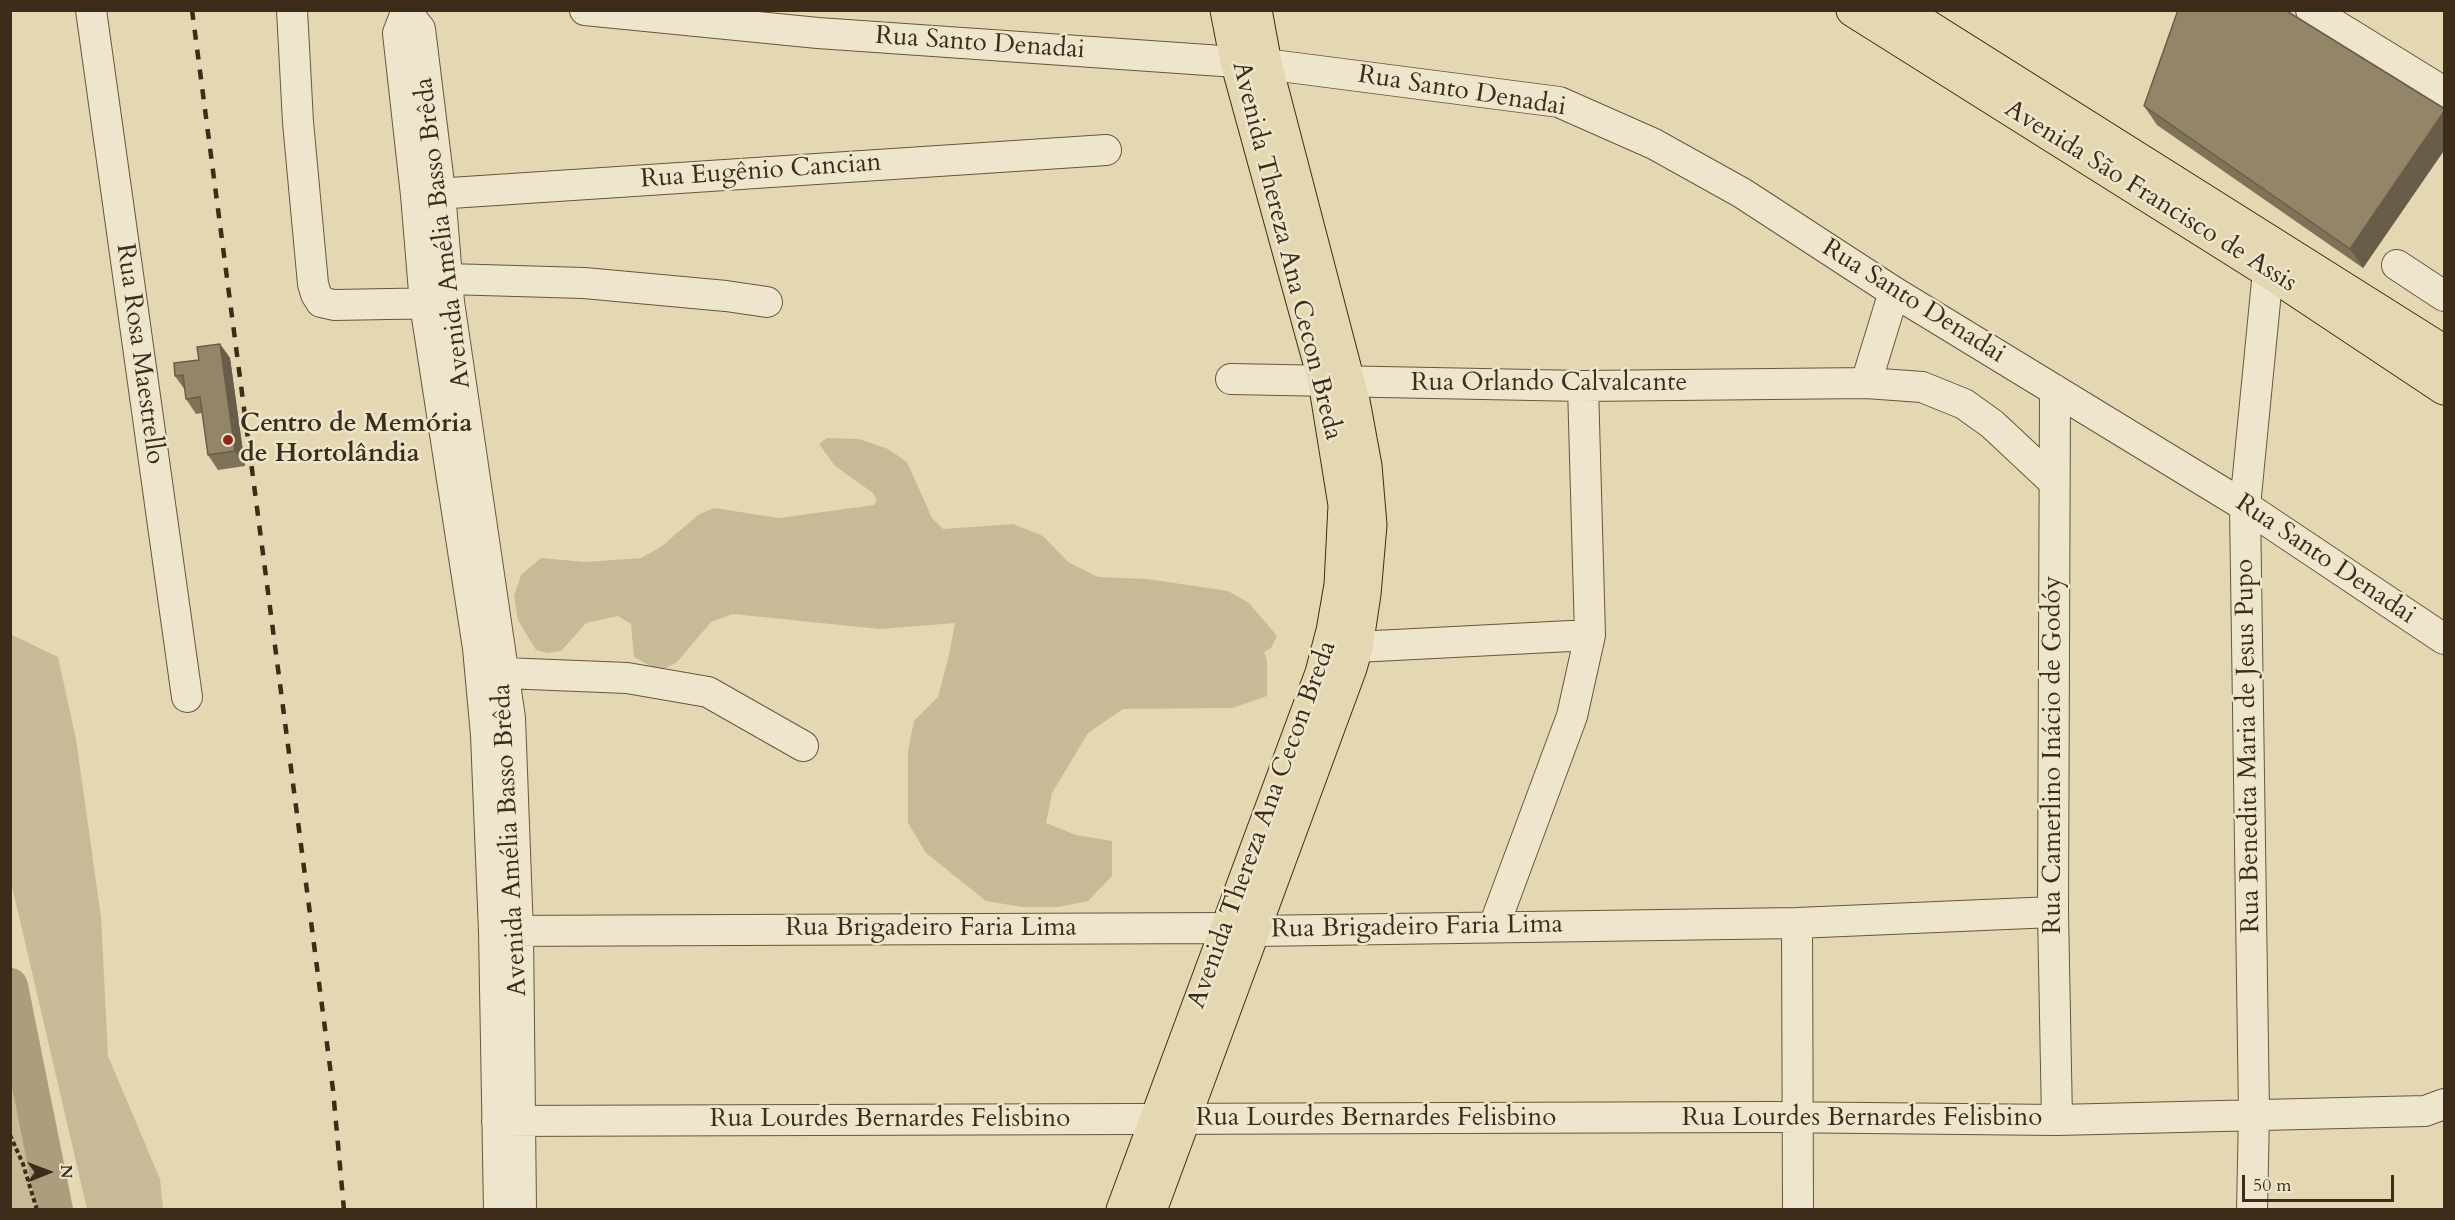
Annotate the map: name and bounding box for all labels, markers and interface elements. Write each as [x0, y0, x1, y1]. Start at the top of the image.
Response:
street label: Rua Santo Denadai [874, 21, 1086, 67]
street label: Avenida Thereza Ana Cecon Breda [1224, 59, 1348, 443]
street label: Rua Santo Denadai [1356, 60, 1568, 124]
street label: Avenida Amélia Basso Brêda [409, 76, 479, 390]
street label: Avenida São Francisco de Assis [1998, 94, 2302, 300]
street label: Rua Eugênio Cancian [640, 148, 882, 196]
street label: Rua Santo Denadai [1816, 233, 2010, 371]
street label: Rua Rosa Maestrello [108, 242, 170, 466]
street label: Rua Orlando Calvalcante [1411, 368, 1687, 400]
place label: Centro de Memória de Hortolândia [240, 409, 473, 470]
marker: Centro de Memória de Hortolândia [221, 433, 235, 447]
street label: Rua Santo Denadai [2229, 488, 2421, 632]
street label: Rua Benedita Maria de Jesus Pupo [2230, 559, 2268, 933]
street label: Rua Camerlino Inácio de Godóy [2038, 576, 2070, 934]
street label: Avenida Thereza Ana Cecon Breda [1182, 637, 1344, 1013]
street label: Avenida Amélia Basso Brêda [487, 683, 535, 997]
street label: Rua Brigadeiro Faria Lima [1271, 910, 1563, 946]
street label: Rua Brigadeiro Faria Lima [785, 913, 1077, 945]
street label: Rua Lourdes Bernardes Felisbino [1196, 1103, 1556, 1135]
street label: Rua Lourdes Bernardes Felisbino [1682, 1103, 2042, 1135]
street label: Rua Lourdes Bernardes Felisbino [710, 1104, 1070, 1136]
north arrow [18, 1142, 78, 1202]
scale bar [2245, 1163, 2396, 1201]
text: N [55, 1165, 77, 1179]
text: 50 m [2253, 1173, 2292, 1198]

